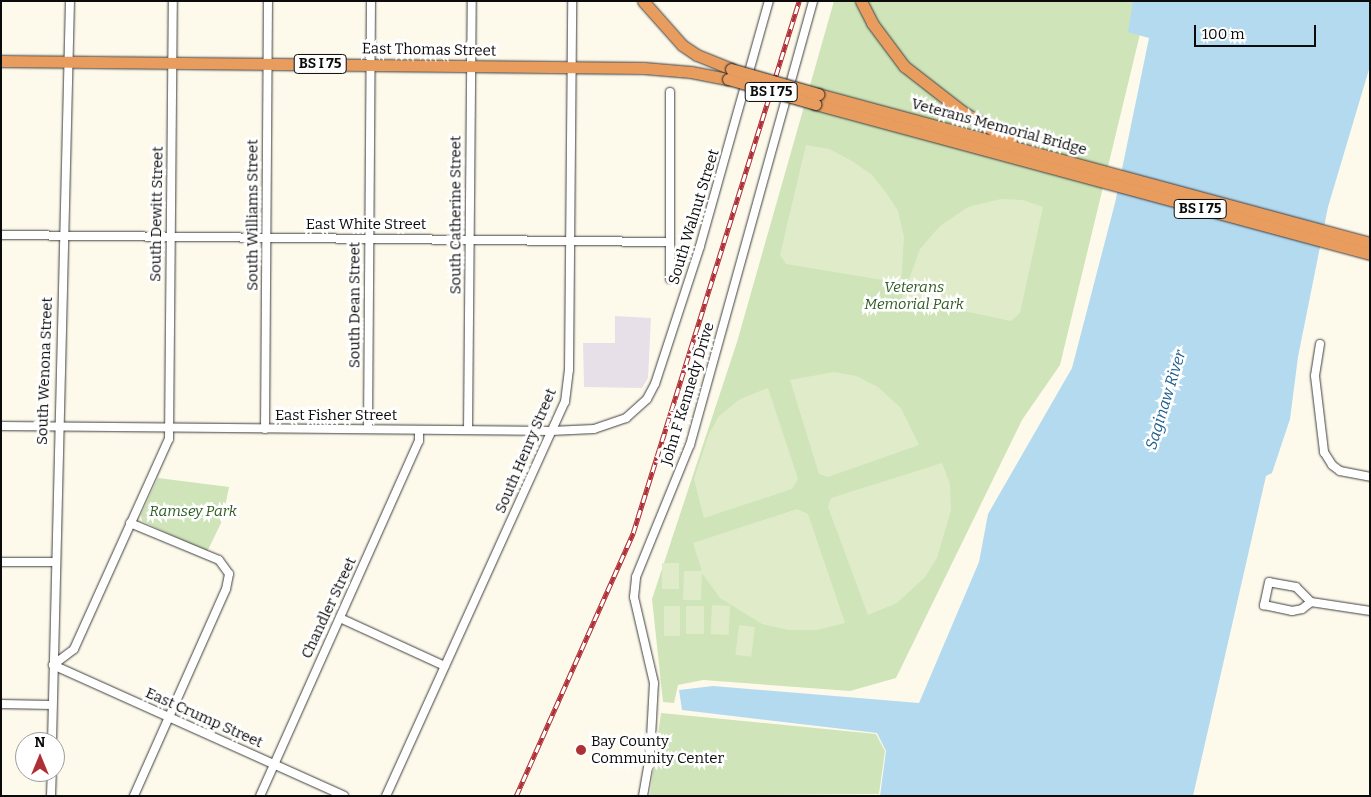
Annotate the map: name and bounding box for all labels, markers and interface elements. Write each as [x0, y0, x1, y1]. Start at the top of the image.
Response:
scale bar [1196, 15, 1318, 47]
text: 100 m [1202, 25, 1245, 43]
street label: East Thomas Street [362, 40, 496, 60]
road number: BS I 75 [292, 52, 348, 76]
road number: BS I 75 [744, 80, 798, 104]
street label: Veterans Memorial Bridge [909, 95, 1089, 159]
street label: South Catherine Street [447, 136, 465, 294]
street label: South Williams Street [244, 139, 262, 291]
street label: South Dewitt Street [147, 146, 167, 282]
street label: South Walnut Street [665, 147, 723, 287]
road number: BS I 75 [1172, 198, 1228, 220]
street label: East White Street [306, 216, 426, 234]
street label: South Dean Street [346, 242, 364, 368]
park label: Veterans Memorial Park [864, 278, 964, 313]
street label: South Wenona Street [33, 297, 57, 445]
street label: John F Kennedy Drive [658, 320, 718, 468]
water label: Saginaw River [1142, 348, 1190, 452]
street label: South Henry Street [492, 386, 560, 516]
street label: East Fisher Street [275, 407, 397, 425]
park label: Ramsey Park [149, 503, 237, 521]
street label: Chandler Street [298, 554, 360, 662]
street label: East Crump Street [143, 684, 265, 752]
north arrow [15, 732, 65, 782]
place label: Bay County Community Center [591, 732, 724, 767]
text: N [35, 734, 45, 751]
marker: Bay County Community Center [575, 744, 587, 756]

